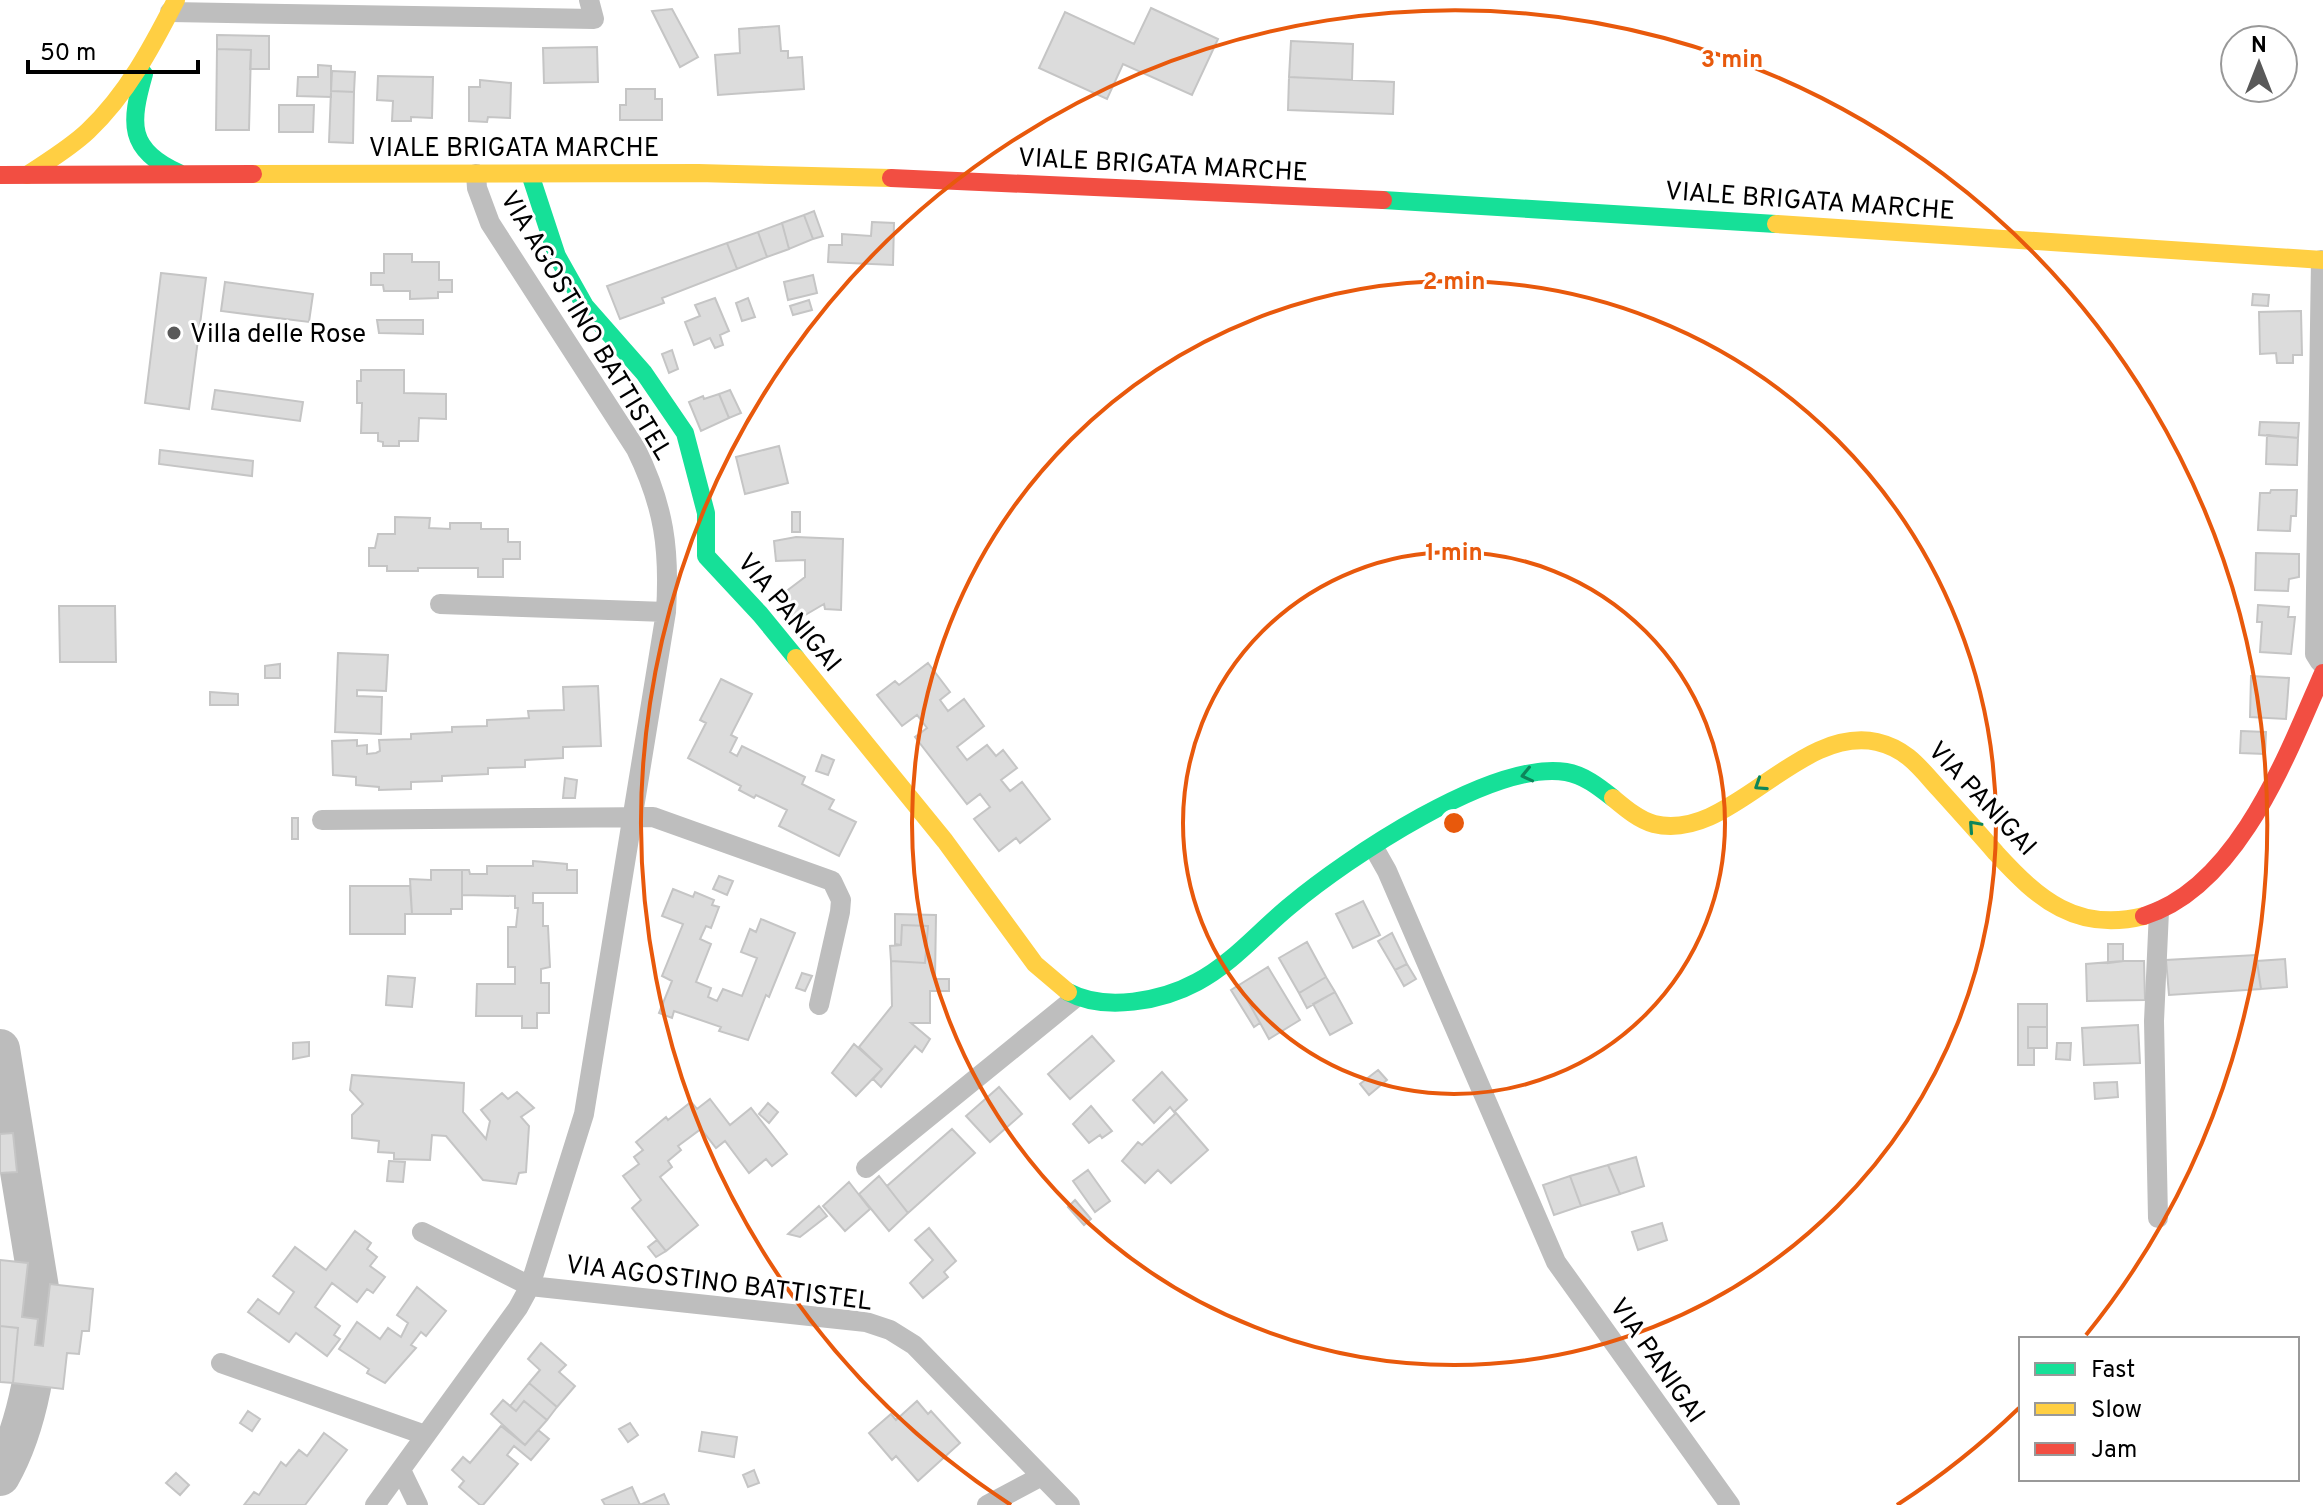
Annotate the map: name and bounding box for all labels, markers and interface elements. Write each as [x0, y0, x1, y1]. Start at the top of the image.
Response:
scale bar [28, 24, 198, 74]
north arrow [2219, 24, 2299, 104]
text: N [2251, 33, 2267, 60]
text: 50 m [40, 39, 96, 69]
text: 3 min [1701, 46, 1763, 76]
street label: VIALE BRIGATA MARCHE [369, 133, 659, 166]
street label: VIALE BRIGATA MARCHE [1017, 142, 1309, 191]
street label: VIALE BRIGATA MARCHE [1664, 176, 1956, 229]
street label: VIA AGOSTINO BATTISTEL [491, 186, 678, 467]
text: 2 min [1423, 268, 1485, 298]
place label: Villa delle Rose [190, 319, 366, 352]
marker: Villa delle Rose [165, 324, 183, 342]
text: 1 min [1425, 539, 1483, 569]
street label: VIA PANIGAI [729, 548, 847, 680]
street label: VIA PANIGAI [1920, 735, 2043, 864]
one-way arrow [1521, 766, 1534, 783]
one-way arrow [1754, 775, 1769, 790]
centre of rings [1440, 809, 1468, 837]
one-way arrow [1970, 821, 1984, 836]
street label: VIA AGOSTINO BATTISTEL [564, 1249, 874, 1320]
street label: VIA PANIGAI [1601, 1293, 1711, 1430]
legend [2019, 1337, 2299, 1481]
text: Fast [2091, 1356, 2135, 1386]
text: Slow [2091, 1396, 2142, 1426]
text: Jam [2091, 1436, 2137, 1466]

